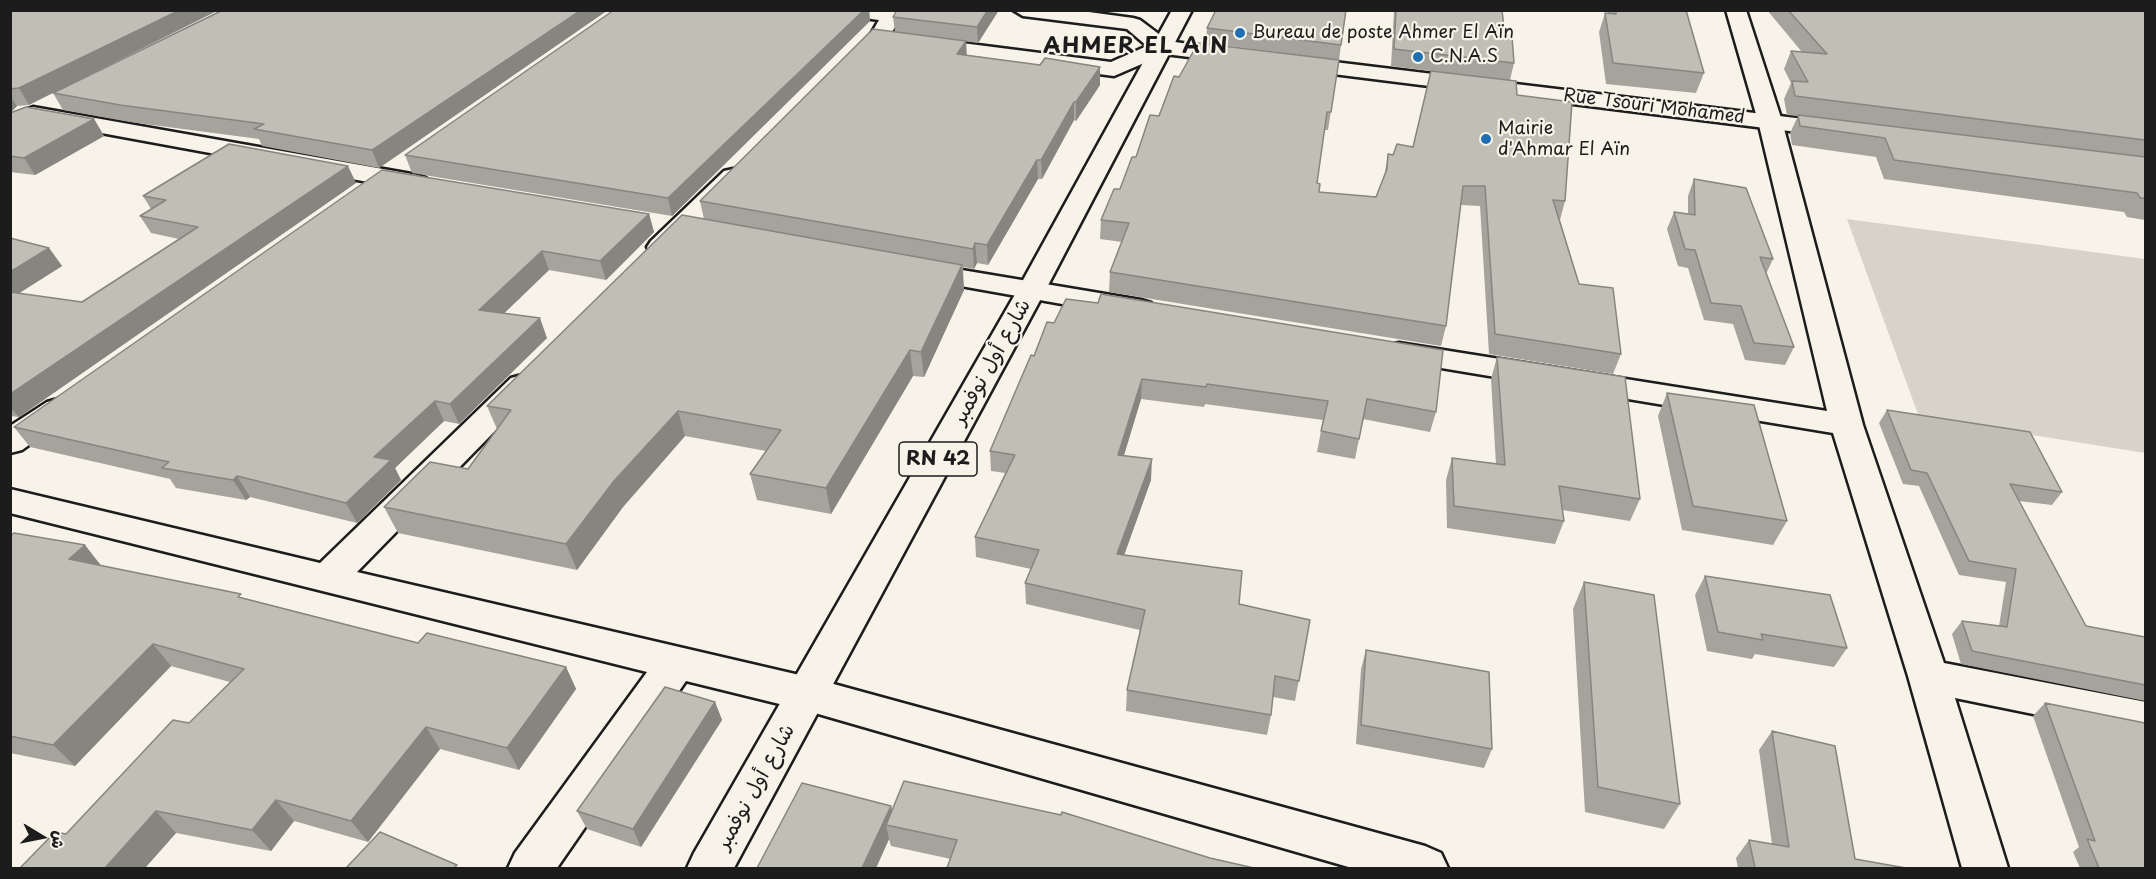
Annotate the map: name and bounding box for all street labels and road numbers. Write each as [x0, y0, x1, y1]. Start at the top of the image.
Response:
street label: Rue Tsouri Mohamed [1562, 85, 1746, 129]
street label: شارع أول نوفمبر [947, 295, 1037, 429]
road number: RN 42 [899, 442, 977, 476]
street label: شارع أول نوفمبر [711, 720, 801, 854]

